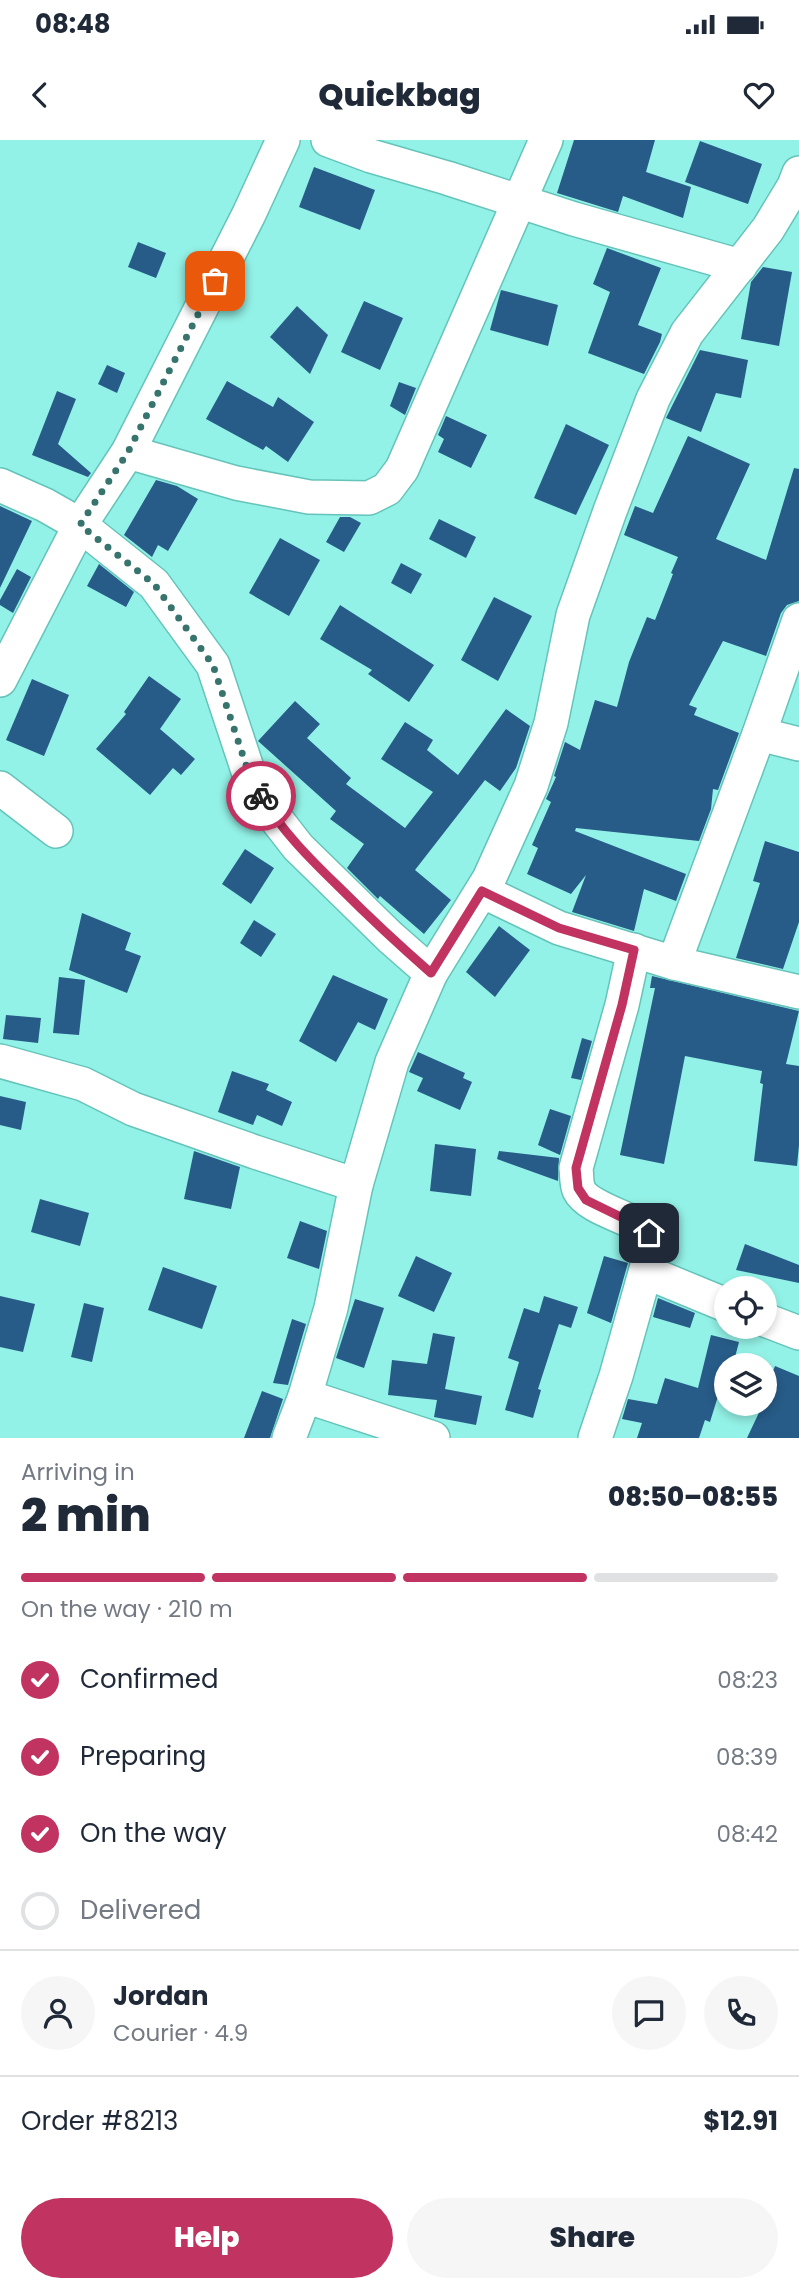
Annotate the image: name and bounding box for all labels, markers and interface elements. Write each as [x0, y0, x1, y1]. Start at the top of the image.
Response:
text: 08:48 [35, 6, 111, 42]
text: Quickbag [318, 72, 481, 117]
icon: back [21, 76, 59, 114]
icon: heart [740, 76, 778, 114]
pin [185, 251, 245, 311]
icon: bag [196, 262, 234, 300]
courier [226, 761, 296, 831]
icon: bike [242, 777, 280, 815]
pin [619, 1203, 679, 1263]
icon: home [630, 1214, 668, 1252]
map controls [714, 1276, 777, 1416]
button: locate [714, 1276, 777, 1339]
button: layers [714, 1353, 777, 1416]
text: Arriving in [21, 1456, 135, 1488]
text: 08:50–08:55 [608, 1479, 778, 1515]
text: 2 min [21, 1483, 151, 1547]
text: On the way · 210 m [21, 1593, 233, 1625]
icon: check [21, 1661, 59, 1699]
text: Confirmed [80, 1661, 218, 1697]
text: 08:23 [717, 1664, 778, 1696]
icon: check [21, 1738, 59, 1776]
text: Preparing [80, 1738, 206, 1774]
text: 08:39 [716, 1741, 778, 1773]
icon: check [21, 1815, 59, 1853]
text: On the way [80, 1815, 227, 1851]
text: 08:42 [716, 1818, 778, 1850]
text: Delivered [80, 1892, 201, 1928]
button: person [21, 1976, 95, 2050]
button: chat [612, 1976, 686, 2050]
button: phone [704, 1976, 778, 2050]
text: Jordan [113, 1978, 209, 2014]
text: Courier · 4.9 [113, 2017, 248, 2049]
text: Order #8213 [21, 2103, 178, 2139]
text: $12.91 [703, 2103, 778, 2139]
button: Help [21, 2198, 393, 2278]
button: Share [407, 2198, 778, 2278]

